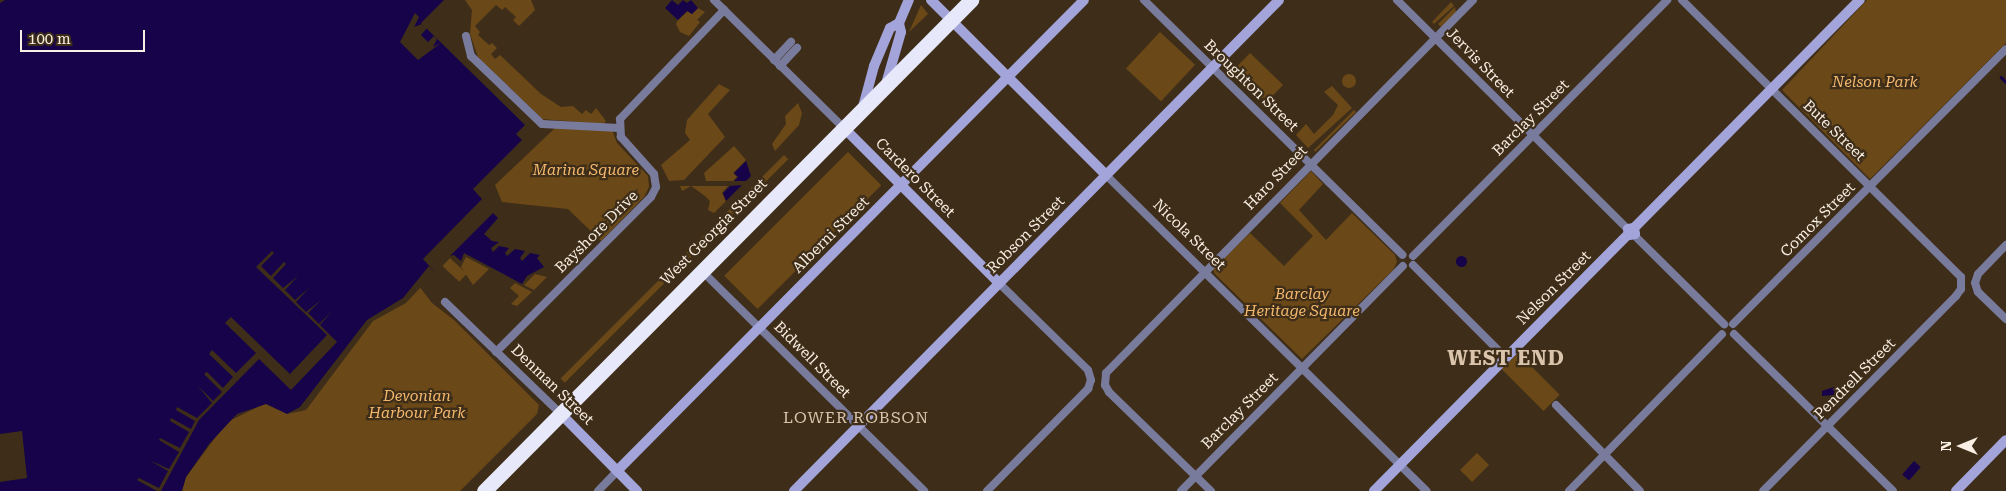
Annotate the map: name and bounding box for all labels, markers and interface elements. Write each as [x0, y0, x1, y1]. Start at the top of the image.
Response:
scale bar [22, 20, 148, 52]
street label: Jervis Street [1442, 24, 1518, 102]
text: 100 m [28, 30, 71, 48]
street label: Broughton Street [1200, 36, 1302, 136]
park label: Nelson Park [1832, 74, 1918, 92]
street label: Barclay Street [1489, 76, 1573, 160]
street label: Bute Street [1799, 97, 1869, 165]
street label: Cardero Street [872, 135, 958, 221]
street label: Haro Street [1241, 142, 1311, 214]
park label: Marina Square [533, 162, 639, 180]
street label: West Georgia Street [657, 175, 771, 289]
street label: Comox Street [1777, 179, 1859, 261]
street label: Bayshore Drive [552, 187, 642, 277]
street label: Alberni Street [789, 193, 873, 277]
street label: Robson Street [984, 193, 1068, 277]
street label: Nicola Street [1149, 196, 1229, 274]
street label: Nelson Street [1513, 247, 1595, 329]
park label: Barclay Heritage Square [1244, 285, 1360, 320]
street label: Bidwell Street [770, 318, 854, 402]
street label: Pendrell Street [1811, 335, 1899, 423]
street label: Denman Street [507, 341, 597, 429]
district label: WEST END [1446, 346, 1566, 370]
street label: Barclay Street [1198, 369, 1282, 453]
park label: Devonian Harbour Park [369, 387, 465, 422]
district label: LOWER ROBSON [782, 408, 930, 428]
north arrow [1936, 421, 1986, 471]
text: N [1938, 441, 1954, 451]

